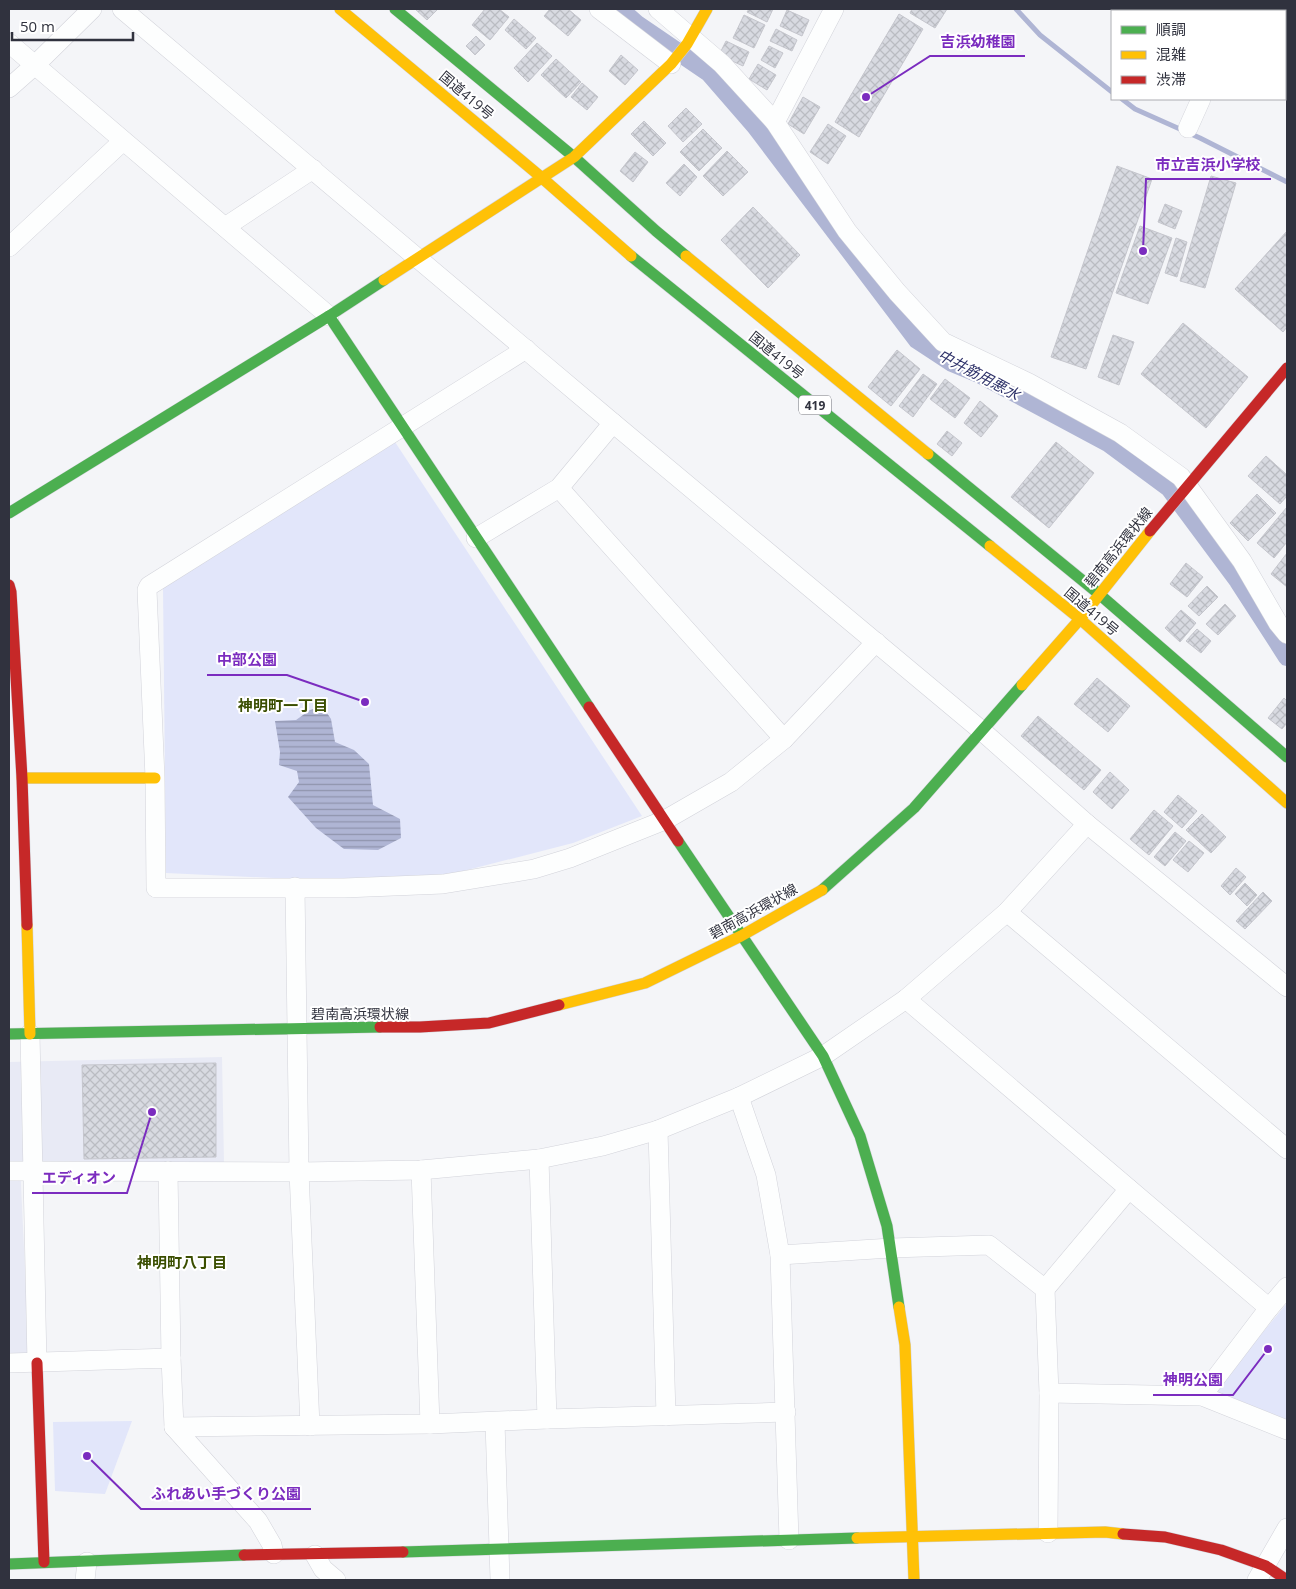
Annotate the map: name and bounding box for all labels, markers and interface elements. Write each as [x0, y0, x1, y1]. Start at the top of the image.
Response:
scale bar [12, 10, 134, 42]
legend [1111, 10, 1286, 100]
text: 50 m [20, 16, 55, 36]
text: 順調 [1156, 19, 1186, 39]
callout: 吉浜幼稚園 [930, 26, 1025, 56]
text: 吉浜幼稚園 [940, 31, 1016, 51]
text: 混雑 [1156, 44, 1186, 64]
street label: 国道419号 [436, 67, 498, 123]
text: 渋滞 [1156, 69, 1186, 89]
callout: 市立吉浜小学校 [1146, 149, 1271, 179]
text: 市立吉浜小学校 [1155, 154, 1261, 174]
street label: 国道419号 [745, 327, 809, 383]
water label: 中井筋用悪水 [935, 344, 1025, 405]
road number: 419 [799, 396, 831, 414]
street label: 碧南高浜環状線 [1080, 503, 1156, 591]
street label: 国道419号 [1061, 583, 1123, 639]
callout: 中部公園 [207, 645, 287, 675]
text: 中部公園 [217, 649, 277, 669]
district label: 神明町一丁目 [237, 695, 328, 715]
street label: 碧南高浜環状線 [706, 879, 800, 943]
street label: 碧南高浜環状線 [311, 1004, 409, 1023]
callout: エディオン [32, 1163, 127, 1193]
text: エディオン [42, 1167, 116, 1187]
district label: 神明町八丁目 [136, 1252, 227, 1272]
callout: 神明公園 [1153, 1365, 1233, 1395]
text: 神明公園 [1162, 1369, 1223, 1389]
callout: ふれあい手づくり公園 [141, 1479, 311, 1509]
text: ふれあい手づくり公園 [151, 1483, 301, 1503]

